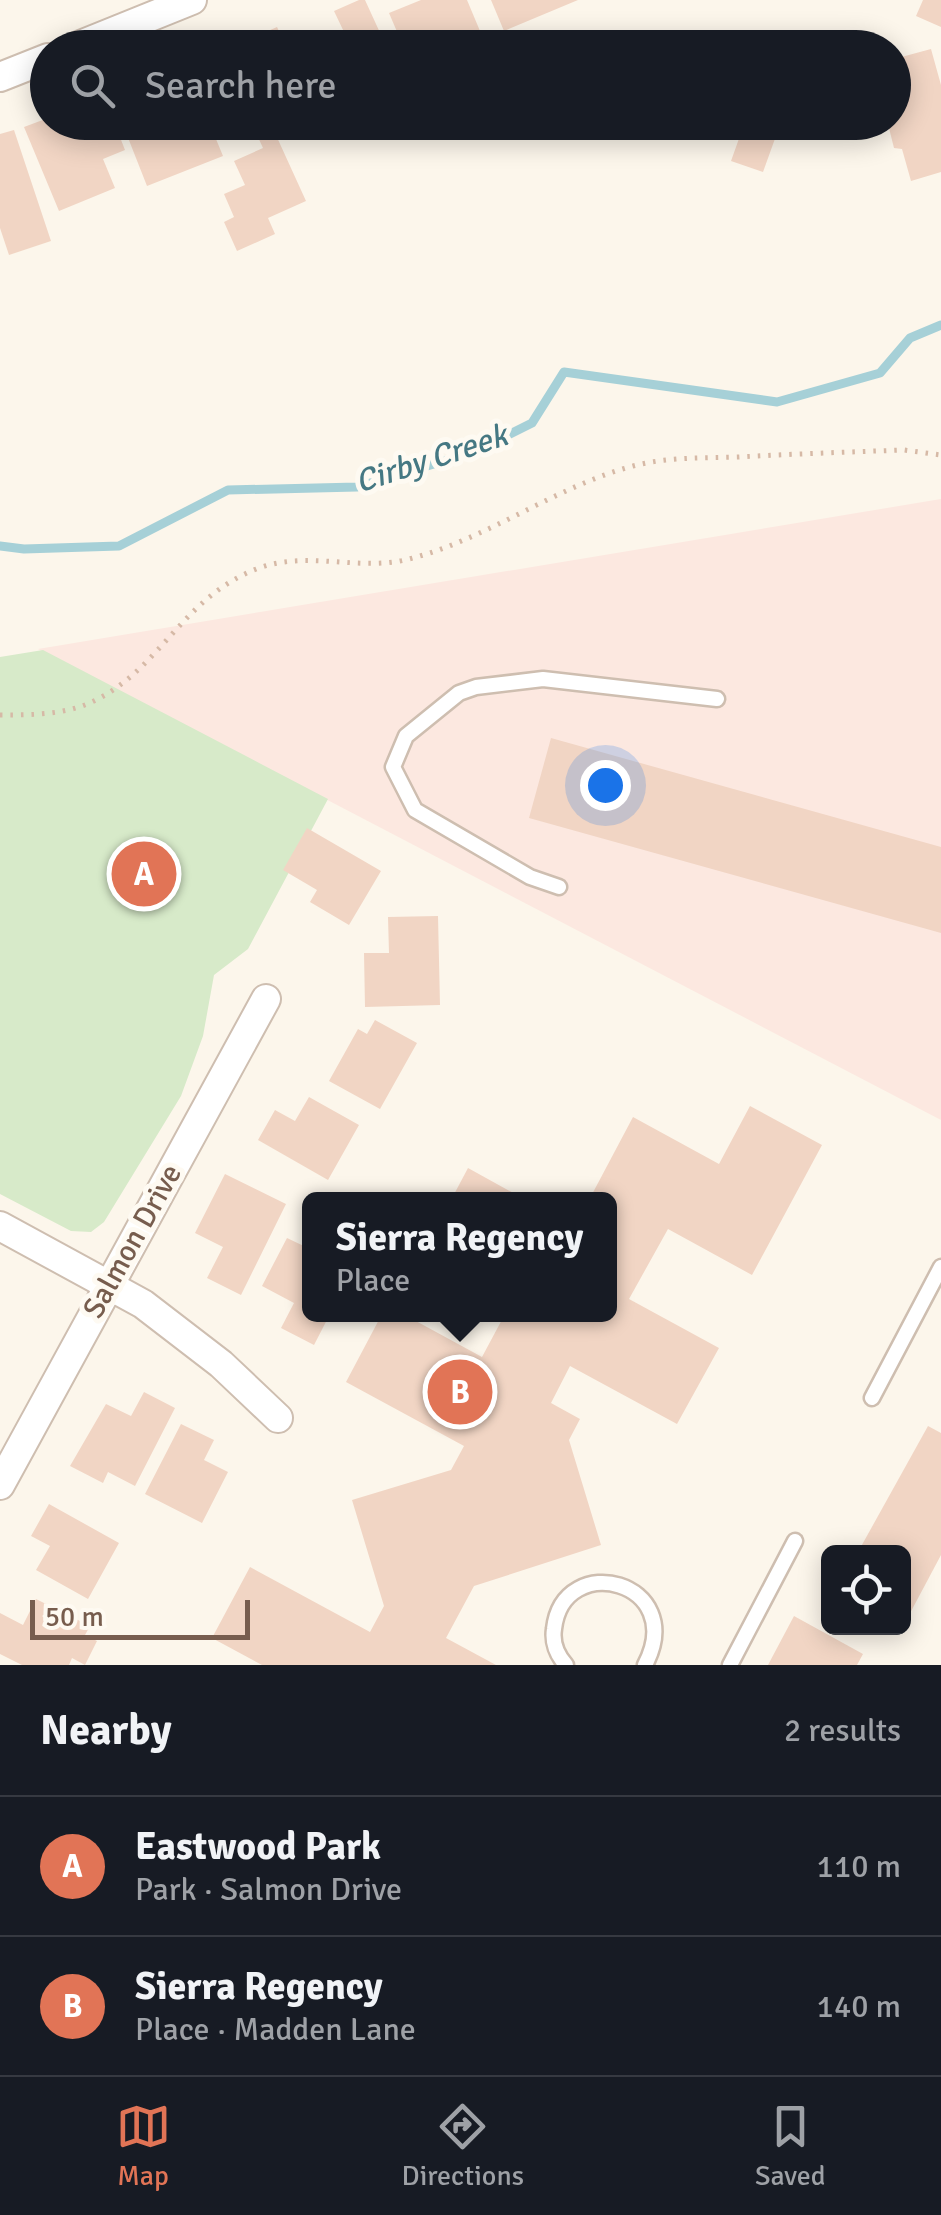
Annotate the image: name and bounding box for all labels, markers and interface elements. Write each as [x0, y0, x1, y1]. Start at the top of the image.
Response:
search box [30, 30, 911, 140]
icon: search [65, 58, 120, 113]
text: Search here [145, 62, 337, 109]
water label: Cirby Creek [350, 415, 515, 501]
your location [580, 760, 631, 811]
pin: A [112, 836, 176, 912]
street label: Salmon Drive [75, 1158, 190, 1325]
popup [302, 1192, 617, 1322]
text: Sierra Regency [336, 1214, 583, 1261]
text: Place [336, 1261, 410, 1300]
pin: B [428, 1354, 492, 1430]
map controls [821, 1545, 911, 1635]
button: locate [821, 1545, 911, 1635]
scale bar [30, 1595, 250, 1640]
text: 50 m [45, 1600, 104, 1634]
text: Nearby [40, 1705, 172, 1756]
text: 2 results [784, 1711, 901, 1750]
text: Eastwood Park [135, 1823, 381, 1870]
text: A [62, 1847, 83, 1886]
text: 110 m [817, 1847, 901, 1886]
text: Park · Salmon Drive [135, 1870, 402, 1909]
text: Sierra Regency [135, 1963, 383, 2010]
text: B [63, 1987, 82, 2026]
text: 140 m [817, 1987, 901, 2026]
text: Place · Madden Lane [135, 2010, 416, 2049]
tab: Map [116, 2099, 171, 2193]
tab: Directions [402, 2099, 524, 2193]
tab: Saved [755, 2099, 825, 2193]

